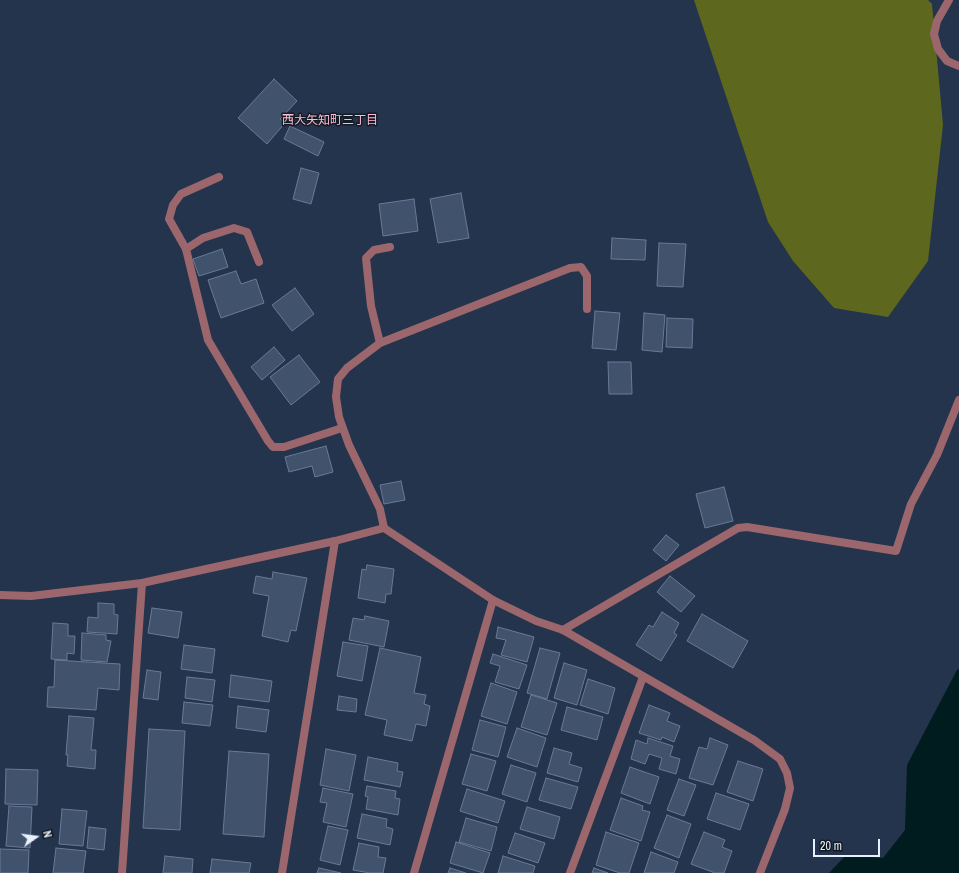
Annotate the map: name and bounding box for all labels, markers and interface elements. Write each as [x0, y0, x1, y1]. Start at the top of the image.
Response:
district label: 西大矢知町三丁目 [282, 114, 378, 128]
north arrow [16, 817, 56, 857]
text: N [40, 829, 55, 839]
scale bar [815, 831, 882, 857]
text: 20 m [820, 838, 842, 854]

